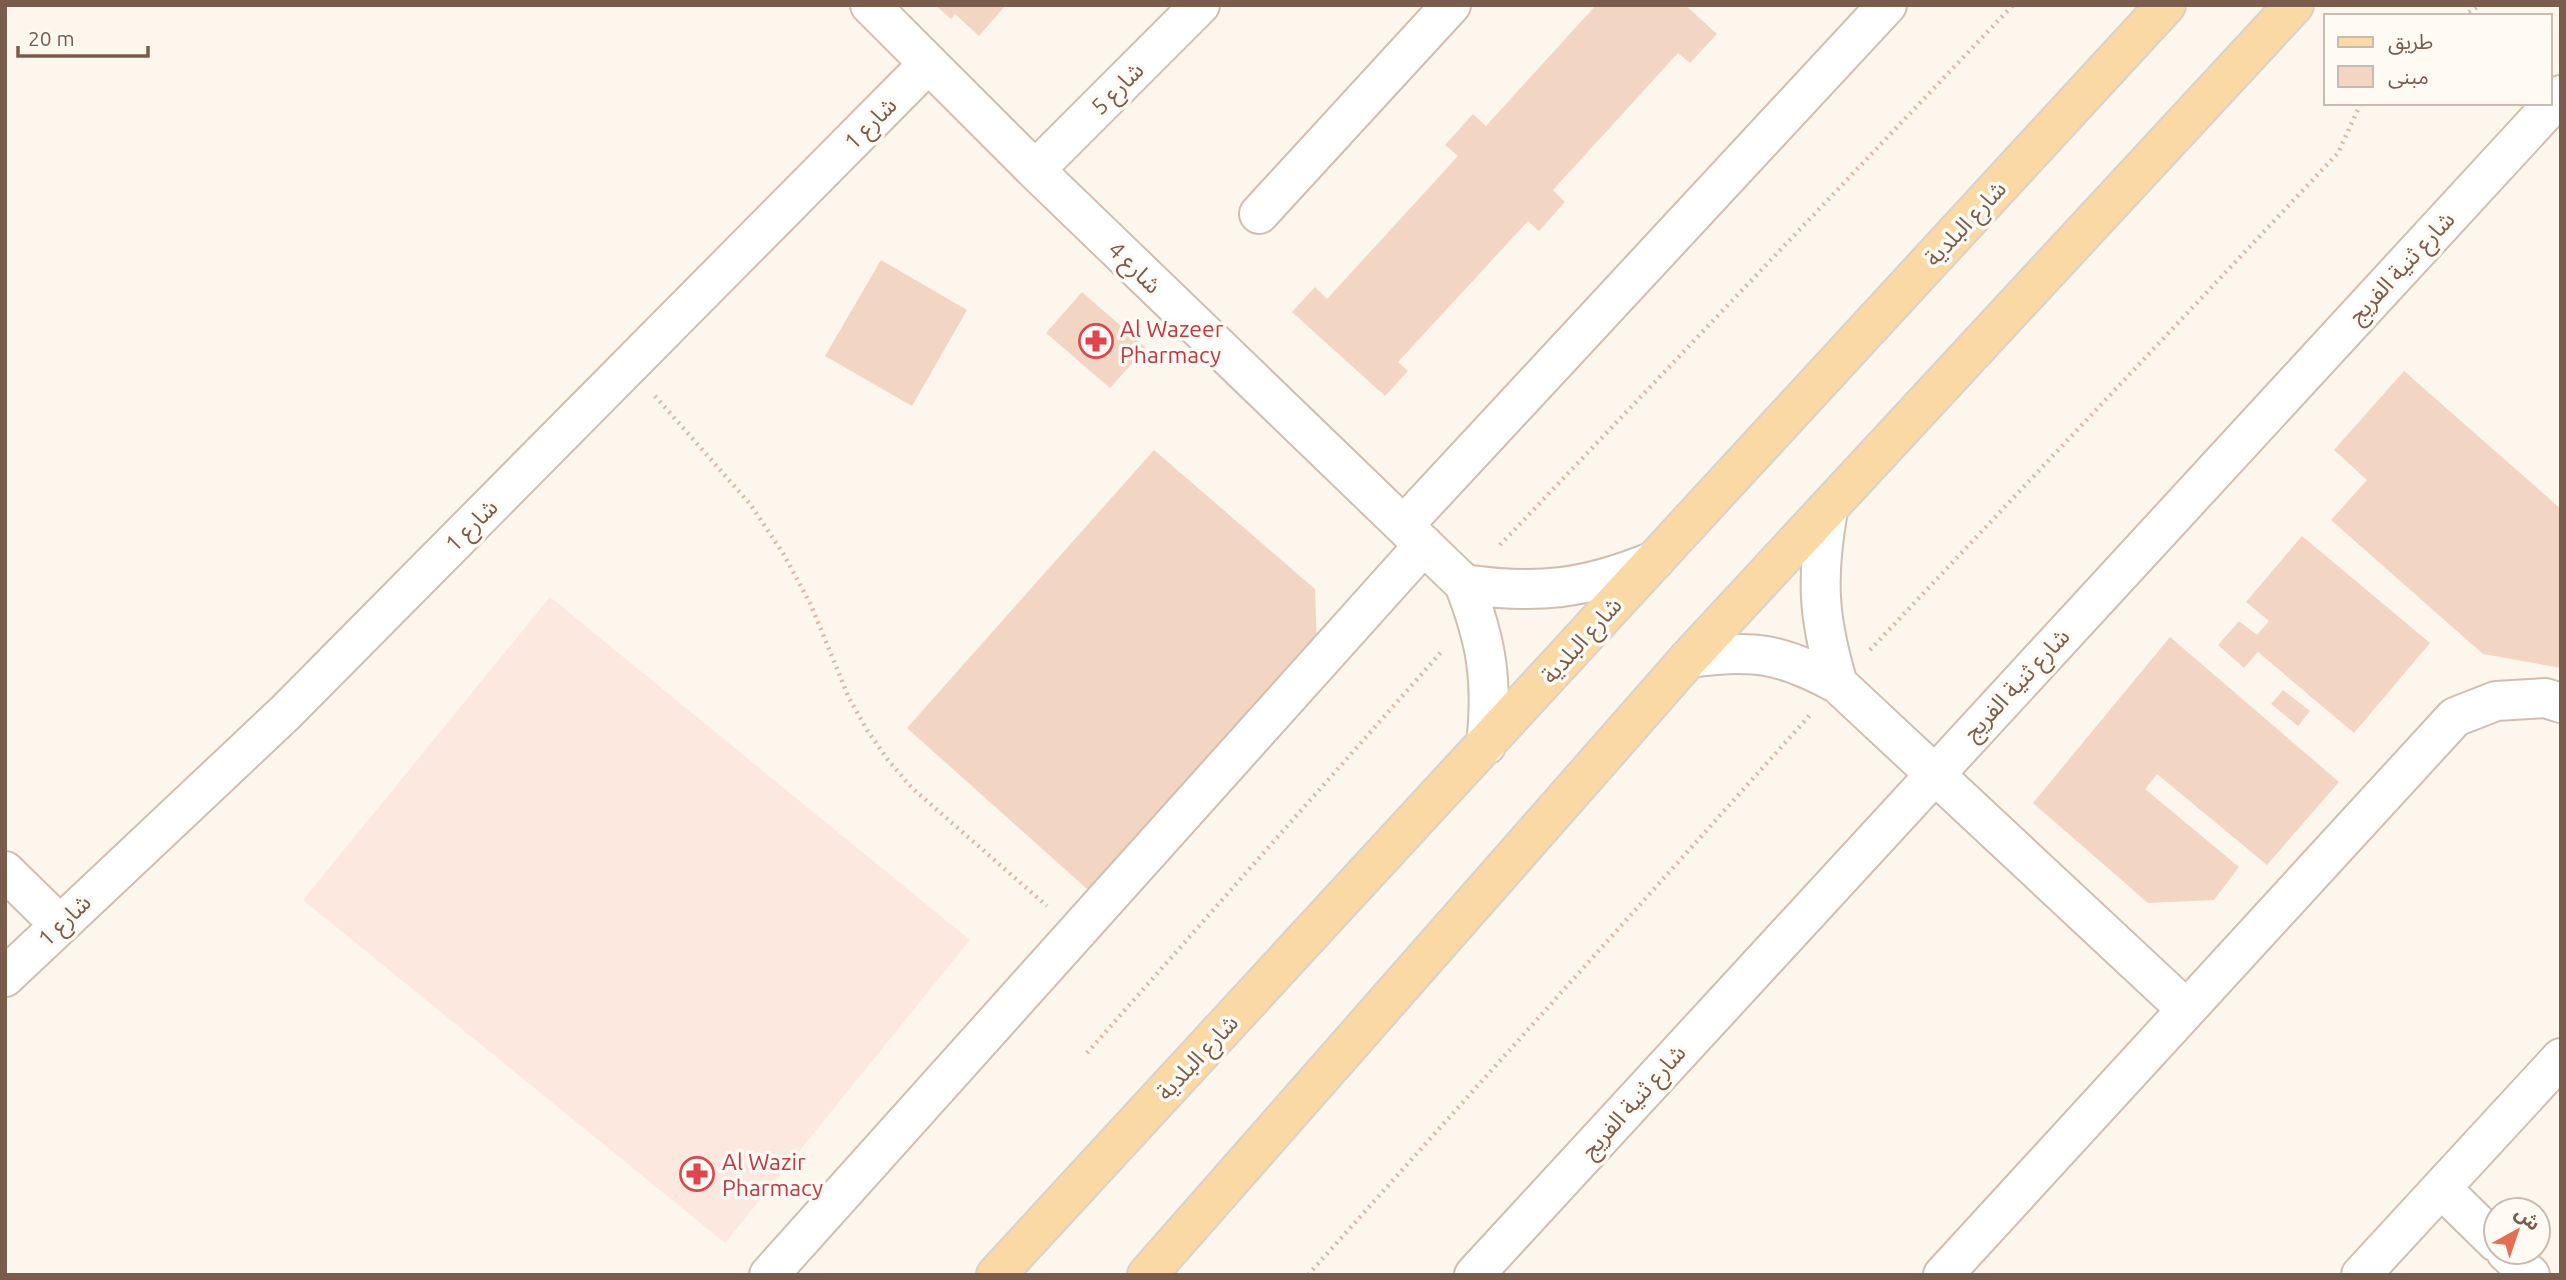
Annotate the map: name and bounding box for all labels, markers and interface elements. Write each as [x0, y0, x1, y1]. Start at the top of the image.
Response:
scale bar [18, 14, 147, 58]
legend [2324, 14, 2552, 105]
text: 20 m [28, 26, 75, 50]
text: طريق [2388, 29, 2433, 55]
street label: شارع 5 [1086, 57, 1152, 123]
text: مبنى [2388, 64, 2429, 89]
street label: شارع 1 [839, 92, 905, 158]
street label: شارع البلدية [1919, 175, 2014, 274]
street label: شارع ثنية الفريج [2343, 206, 2463, 331]
street label: شارع 4 [1100, 236, 1166, 302]
place label: Al Wazeer Pharmacy [1120, 316, 1224, 367]
pharmacy icon: Al Wazeer Pharmacy [1077, 322, 1115, 360]
street label: شارع 1 [440, 494, 506, 560]
street label: شارع البلدية [1536, 592, 1630, 691]
street label: شارع ثنية الفريج [1958, 623, 2078, 748]
street label: شارع 1 [33, 889, 99, 955]
street label: شارع البلدية [1151, 1009, 1246, 1108]
street label: شارع ثنية الفريج [1576, 1040, 1694, 1166]
place label: Al Wazir Pharmacy [722, 1149, 823, 1200]
pharmacy icon: Al Wazir Pharmacy [678, 1155, 716, 1193]
north arrow [2482, 1196, 2552, 1266]
text: ش [2511, 1201, 2545, 1235]

